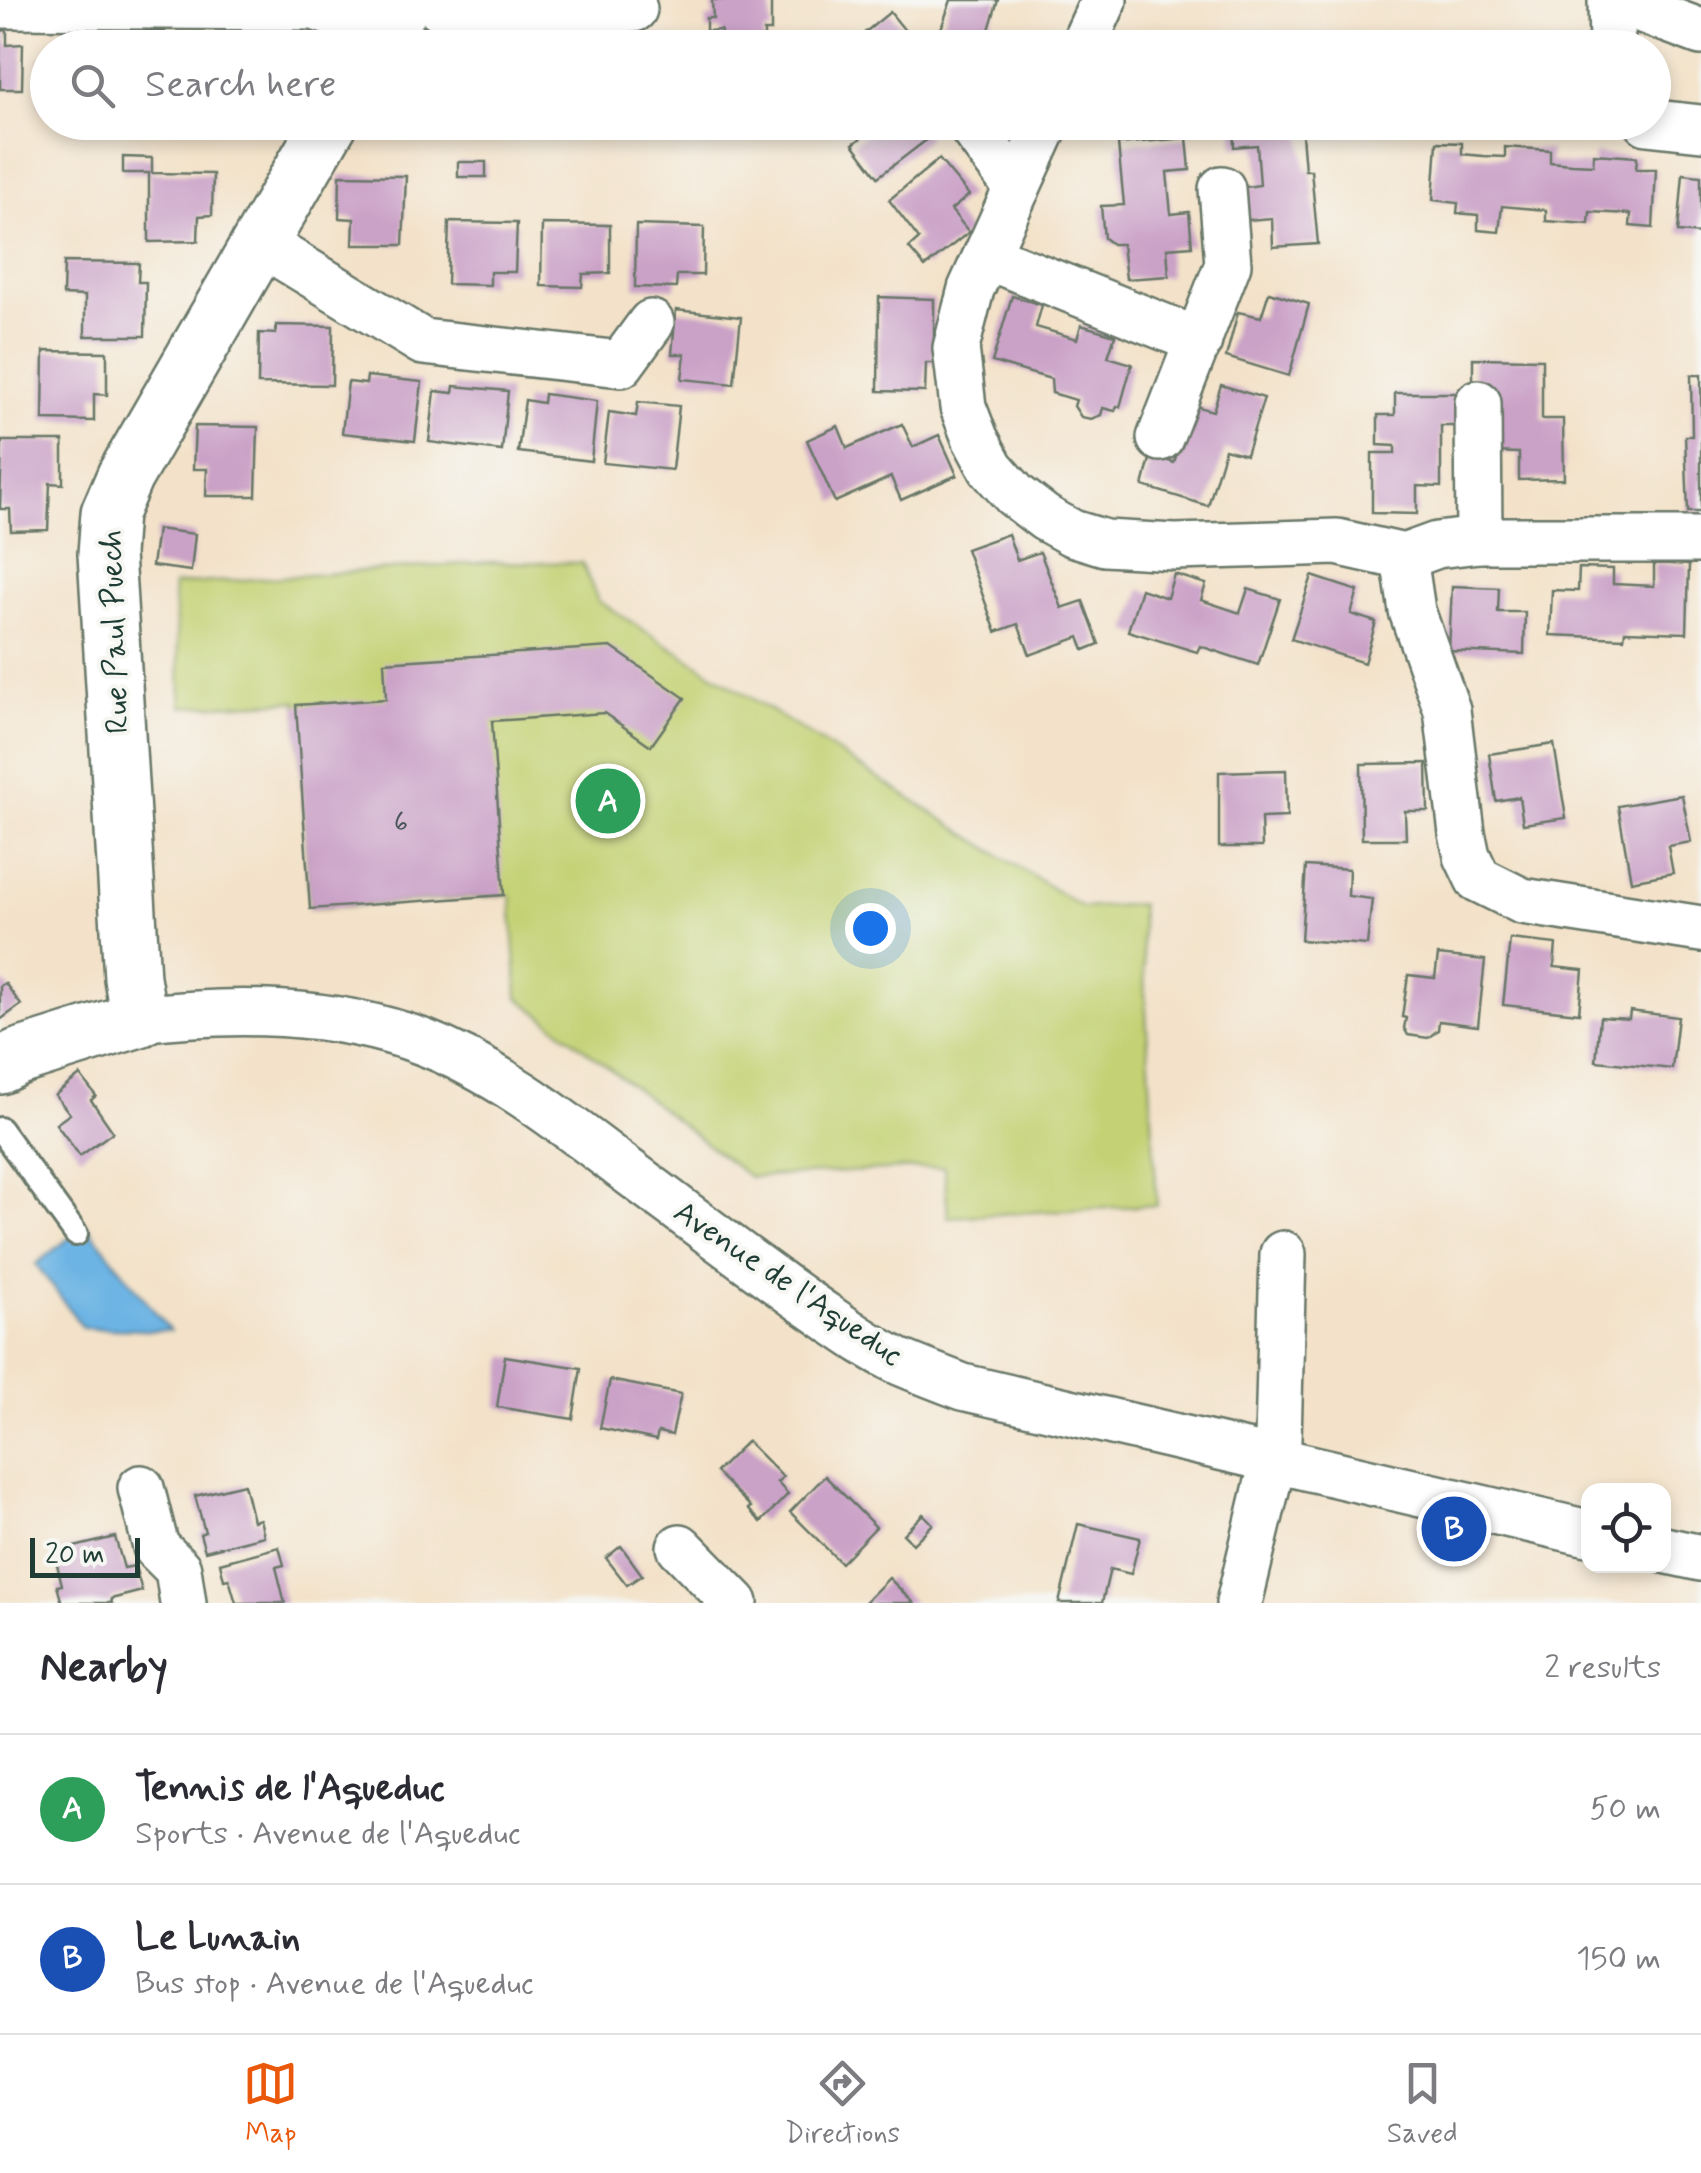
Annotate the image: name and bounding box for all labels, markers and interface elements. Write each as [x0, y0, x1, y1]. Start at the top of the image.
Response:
search box [30, 30, 1671, 140]
icon: search [65, 58, 120, 113]
text: Search here [145, 61, 336, 110]
street label: Rue Paul Puech [90, 529, 140, 735]
pin: A [576, 764, 640, 838]
house number: 6 [394, 805, 408, 842]
your location [845, 903, 896, 954]
street label: Avenue de l'Aqueduc [665, 1191, 911, 1376]
map controls [1581, 1483, 1671, 1573]
button: locate [1581, 1483, 1671, 1573]
pin: B [1422, 1492, 1486, 1566]
scale bar [30, 1533, 140, 1578]
text: 20 m [45, 1537, 105, 1574]
text: Nearby [40, 1641, 168, 1696]
text: 2 results [1544, 1647, 1661, 1689]
text: Tennis de l'Aqueduc [135, 1764, 445, 1813]
text: A [62, 1788, 83, 1830]
text: 50 m [1589, 1788, 1661, 1830]
text: Sports · Avenue de l'Aqueduc [135, 1813, 521, 1855]
text: Le Lunain [135, 1914, 300, 1963]
text: B [62, 1938, 83, 1980]
text: 150 m [1576, 1938, 1661, 1980]
text: Bus stop · Avenue de l'Aqueduc [135, 1963, 534, 2005]
tab: Map [243, 2056, 298, 2153]
tab: Directions [785, 2056, 900, 2153]
tab: Saved [1387, 2056, 1458, 2153]

